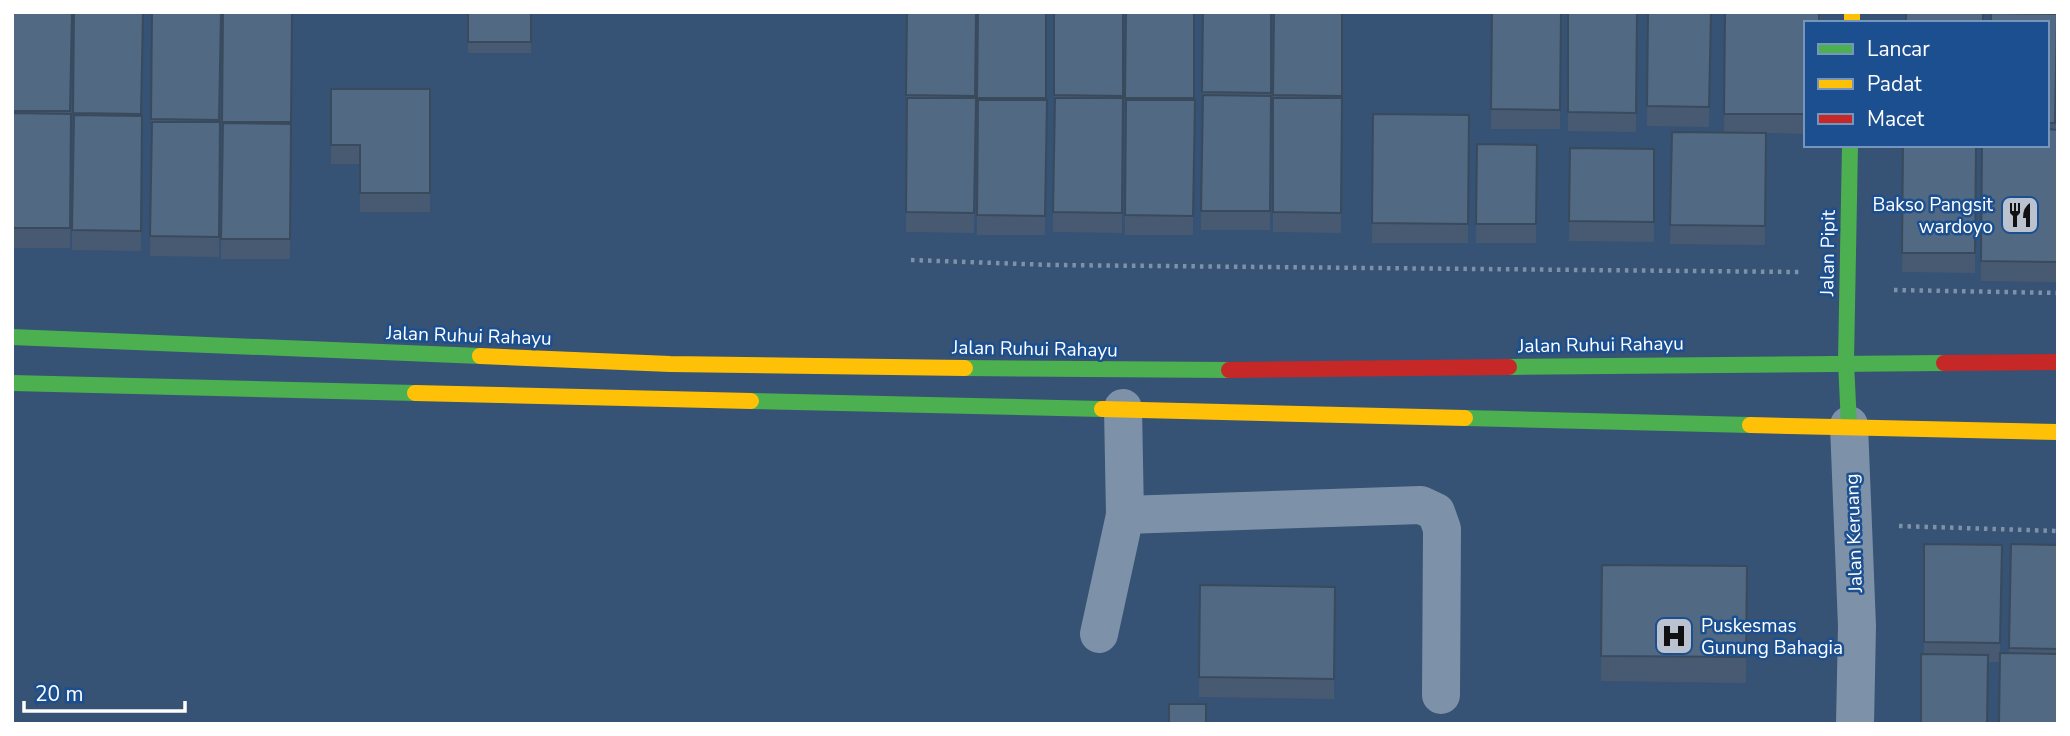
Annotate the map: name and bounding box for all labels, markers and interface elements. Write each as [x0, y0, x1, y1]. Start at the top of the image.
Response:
legend [1804, 21, 2049, 147]
text: Lancar [1867, 35, 1930, 63]
text: Padat [1867, 70, 1922, 98]
text: Macet [1867, 105, 1925, 133]
place label: Bakso Pangsit wardoyo [1872, 192, 1993, 240]
restaurant icon: Bakso Pangsit wardoyo [1999, 194, 2041, 236]
street label: Jalan Pipit [1814, 209, 1842, 297]
street label: Jalan Ruhui Rahayu [385, 320, 552, 352]
street label: Jalan Ruhui Rahayu [1517, 331, 1684, 359]
street label: Jalan Ruhui Rahayu [951, 335, 1118, 363]
street label: Jalan Keruang [1839, 473, 1869, 594]
place label: Puskesmas Gunung Bahagia [1701, 613, 1843, 661]
hospital icon: Puskesmas Gunung Bahagia [1653, 615, 1695, 657]
scale bar [24, 670, 186, 714]
text: 20 m [35, 680, 84, 708]

